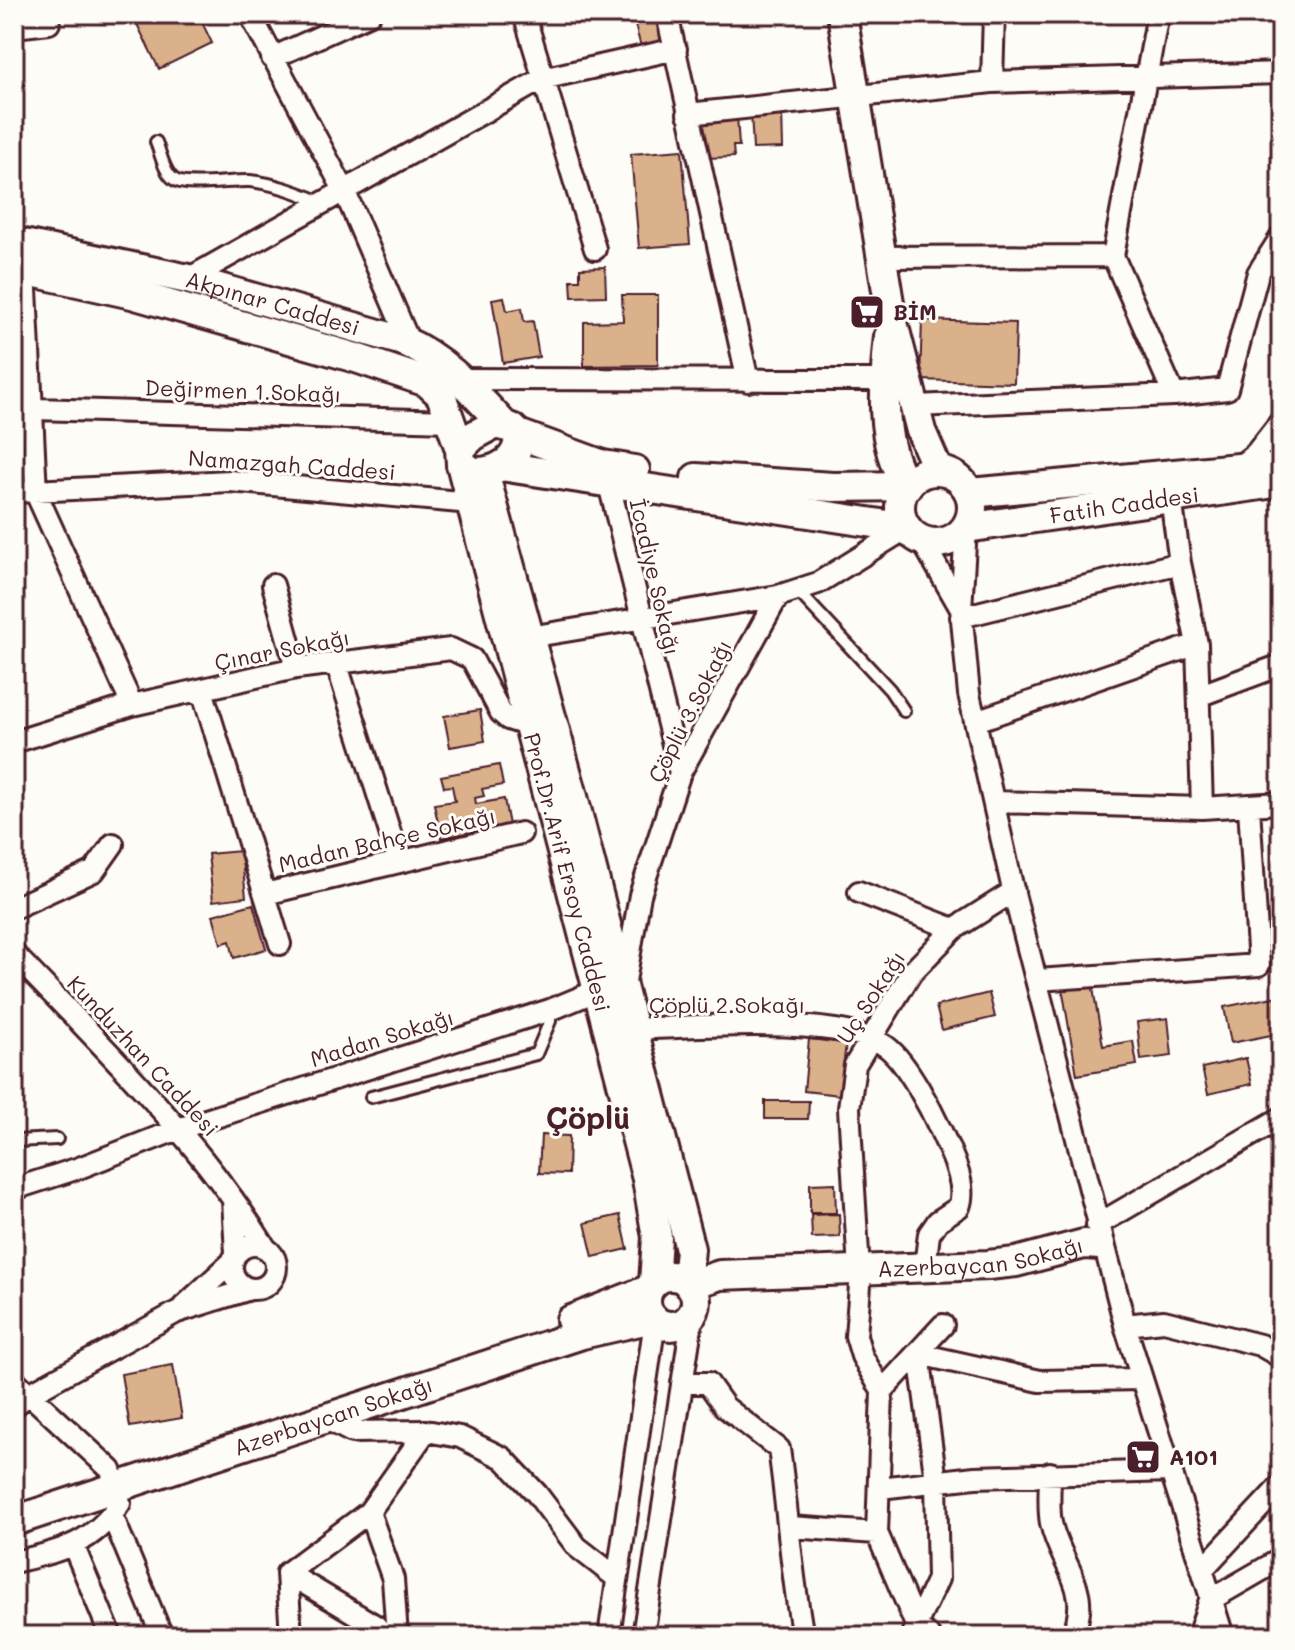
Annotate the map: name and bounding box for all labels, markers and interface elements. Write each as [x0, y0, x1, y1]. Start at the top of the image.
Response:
street label: Akpınar Caddesi [182, 264, 363, 342]
supermarket icon: BİM [848, 293, 886, 331]
place label: BİM [893, 297, 937, 326]
street label: Değirmen 1.Sokağı [144, 373, 342, 408]
street label: Namazgah Caddesi [187, 443, 397, 486]
street label: Fatih Caddesi [1048, 479, 1201, 530]
street label: İcadiye Sokağı [623, 496, 688, 658]
street label: Çınar Sokağı [212, 622, 352, 677]
street label: Çöplü 3.Sokağı [641, 634, 738, 787]
street label: Prof.Dr.Arif Ersoy Caddesi [518, 730, 618, 1015]
street label: Madan Bahçe Sokağı [275, 800, 498, 879]
street label: Uç Sokağı [830, 945, 911, 1049]
street label: Kunduzhan Caddesi [61, 969, 225, 1142]
street label: Çöplü 2.Sokağı [649, 990, 805, 1019]
street label: Madan Sokağı [307, 1002, 457, 1073]
district label: Çöplü [546, 1097, 630, 1137]
street label: Azerbaycan Sokağı [877, 1230, 1086, 1283]
street label: Azerbaycan Sokağı [230, 1369, 436, 1462]
supermarket icon: A101 [1124, 1438, 1162, 1476]
place label: A101 [1169, 1442, 1218, 1471]

